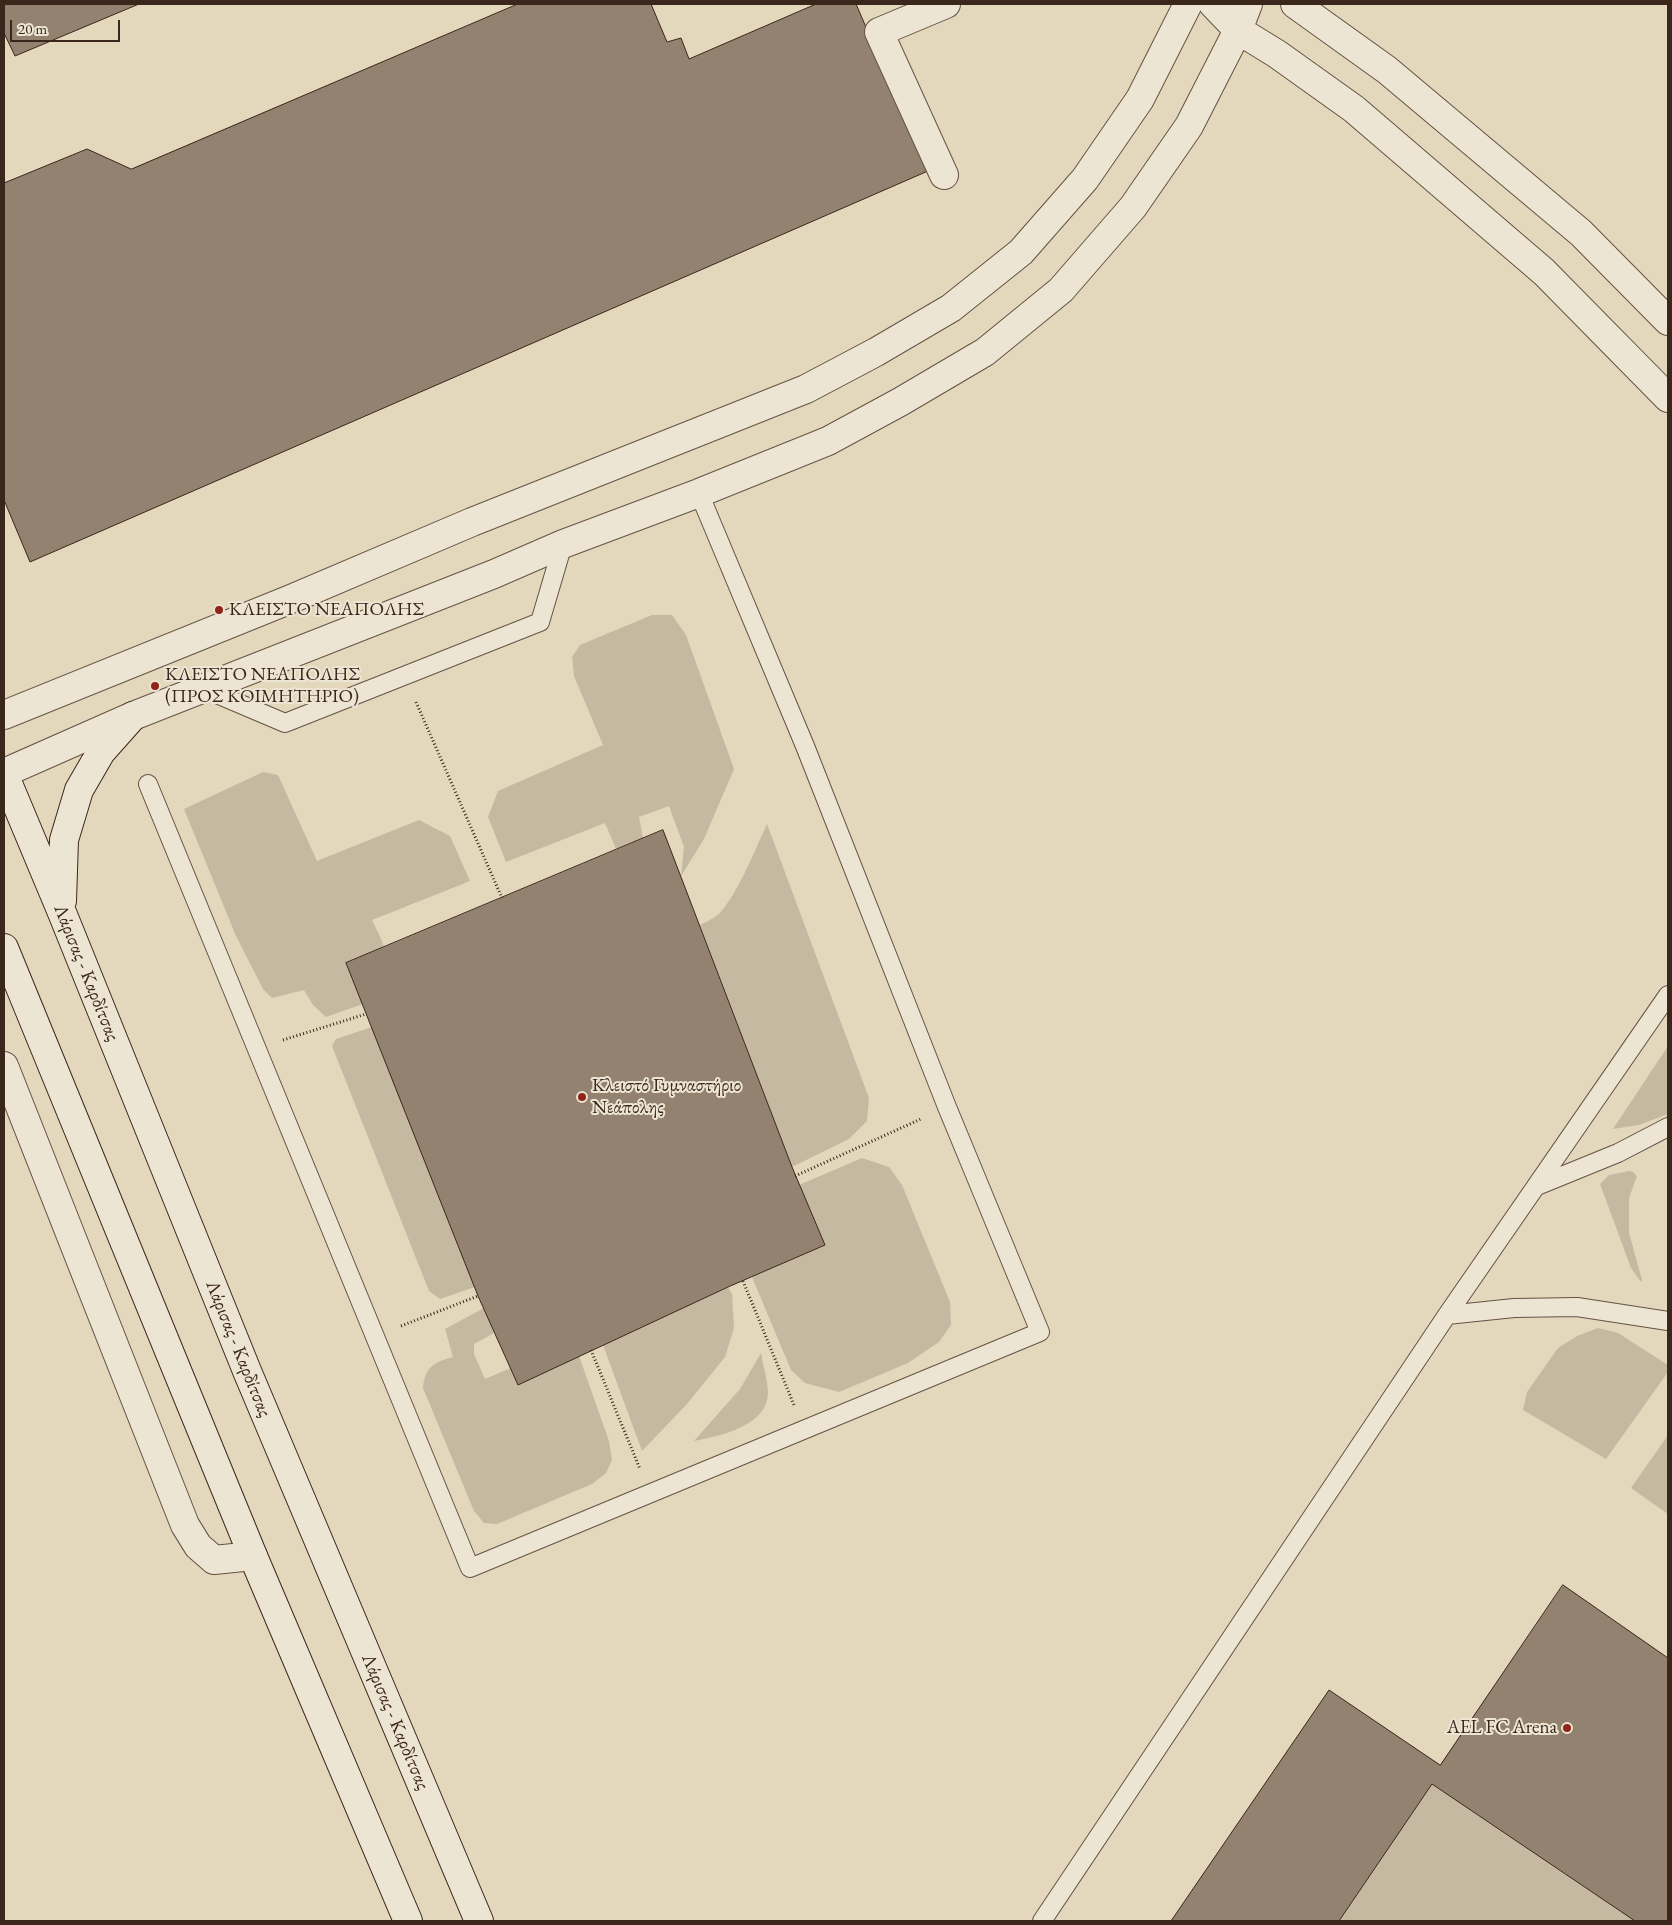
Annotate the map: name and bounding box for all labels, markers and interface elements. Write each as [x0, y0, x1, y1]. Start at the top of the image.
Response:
scale bar [12, 10, 122, 42]
text: 20 m [18, 19, 47, 38]
place label: ΚΛΕΙΣΤΟ ΝΕΑΠΟΛΗΣ [229, 599, 424, 621]
marker: ΚΛΕΙΣΤΟ ΝΕΑΠΟΛΗΣ [213, 604, 225, 616]
place label: ΚΛΕΙΣΤΟ ΝΕΑΠΟΛΗΣ (ΠΡΟΣ ΚΟΙΜΗΤΗΡΙΟ) [165, 664, 360, 708]
marker: ΚΛΕΙΣΤΟ ΝΕΑΠΟΛΗΣ (ΠΡΟΣ ΚΟΙΜΗΤΗΡΙΟ) [149, 680, 161, 692]
street label: Λάρισας - Καρδίτσας [48, 901, 124, 1045]
place label: Κλειστό Γυμναστήριο Νεάπολης [592, 1075, 741, 1119]
marker: Κλειστό Γυμναστήριο Νεάπολης [576, 1091, 588, 1103]
street label: Λάρισας - Καρδίτσας [200, 1277, 276, 1421]
street label: Λάρισας - Καρδίτσας [356, 1651, 434, 1793]
place label: AEL FC Arena [1447, 1717, 1557, 1739]
marker: AEL FC Arena [1561, 1722, 1573, 1734]

